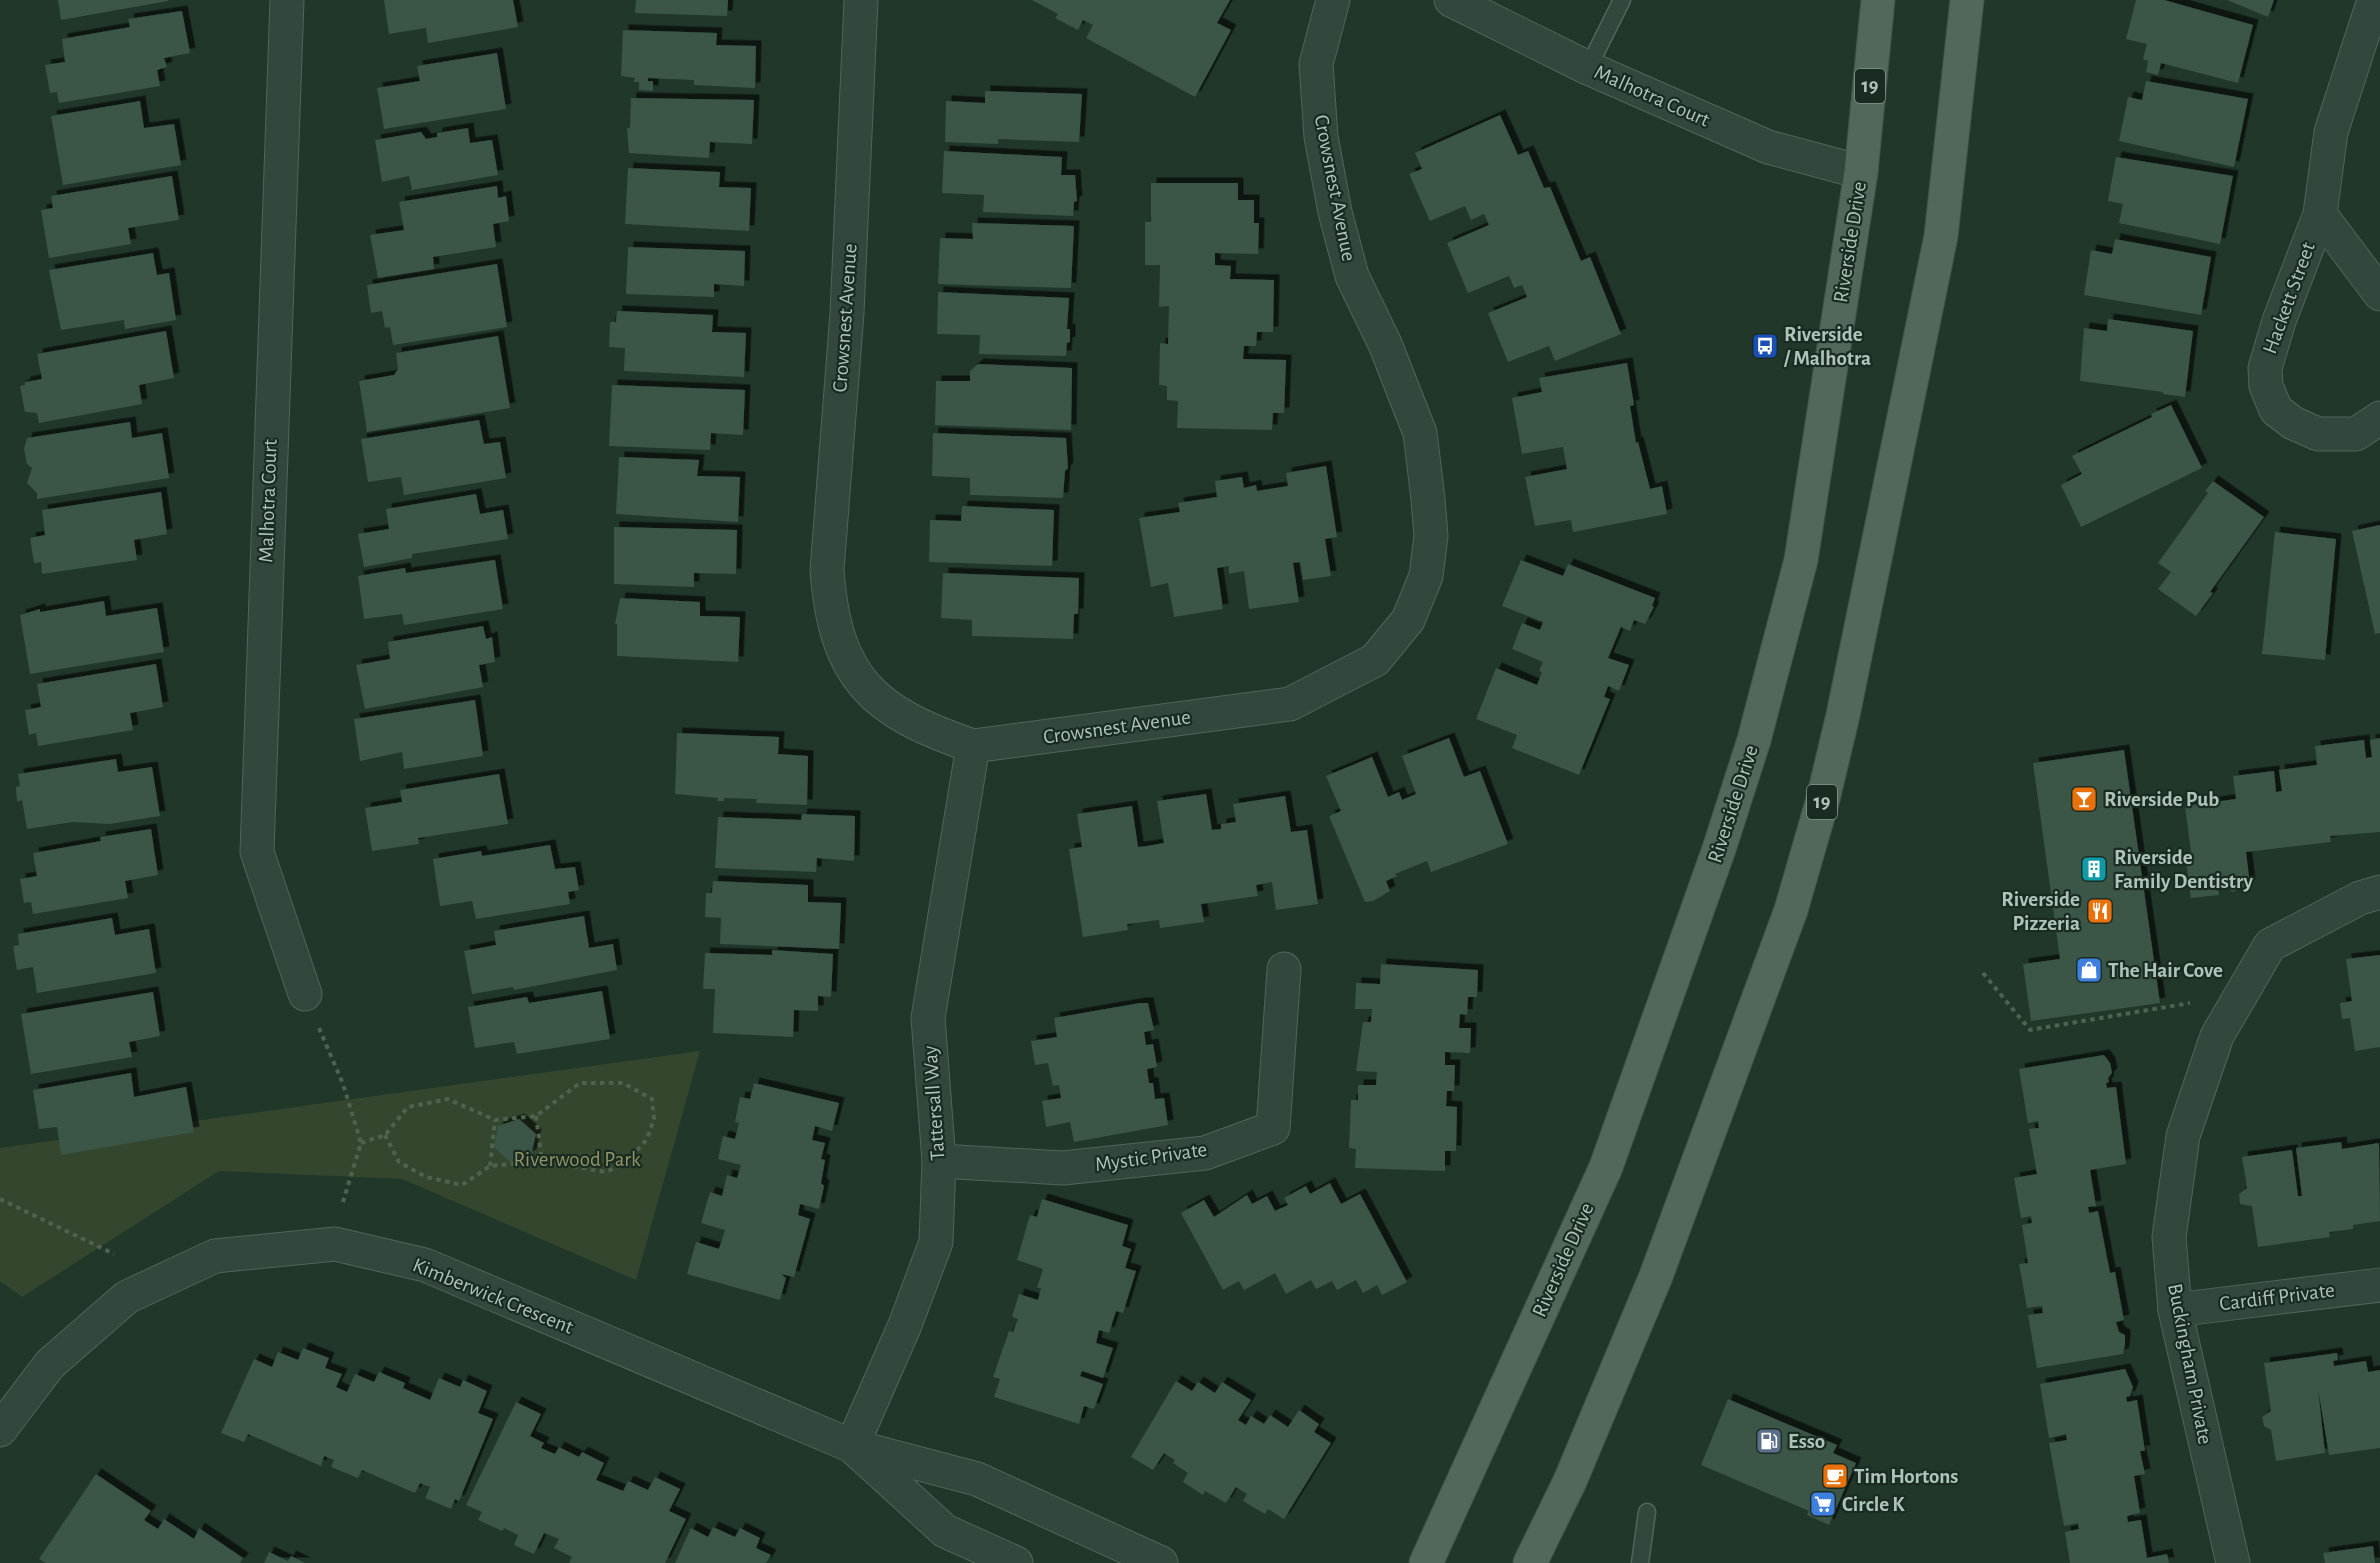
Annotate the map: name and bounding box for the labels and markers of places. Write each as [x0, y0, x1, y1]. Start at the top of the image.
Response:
place label: Riverside / Malhotra [1783, 324, 1871, 369]
bus stop icon: Riverside / Malhotra [1750, 331, 1780, 361]
bar icon: Riverside Pub [2069, 784, 2099, 814]
place label: Riverside Pub [2104, 789, 2219, 810]
place label: Riverside Family Dentistry [2114, 847, 2253, 892]
building icon: Riverside Family Dentistry [2079, 854, 2109, 884]
place label: Riverside Pizzeria [2001, 889, 2080, 934]
restaurant icon: Riverside Pizzeria [2085, 896, 2115, 926]
shop icon: The Hair Cove [2074, 955, 2104, 985]
place label: The Hair Cove [2108, 960, 2223, 981]
fuel station icon: Esso [1754, 1426, 1784, 1456]
place label: Esso [1788, 1431, 1825, 1452]
cafe icon: Tim Hortons [1820, 1461, 1850, 1491]
place label: Tim Hortons [1854, 1466, 1958, 1487]
supermarket icon: Circle K [1808, 1489, 1838, 1519]
place label: Circle K [1842, 1494, 1905, 1515]

